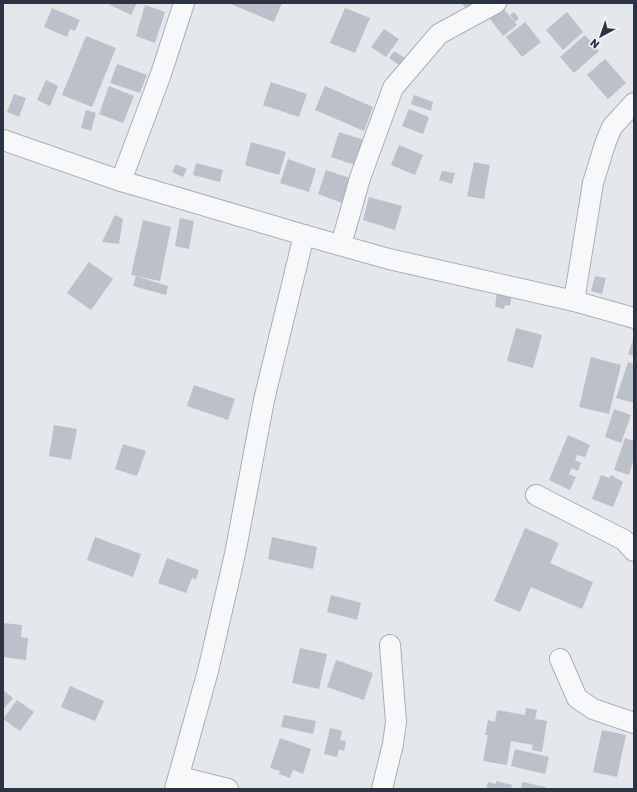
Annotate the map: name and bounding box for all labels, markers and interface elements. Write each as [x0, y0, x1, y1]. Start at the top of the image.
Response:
north arrow [581, 16, 621, 56]
text: N [588, 36, 602, 51]

